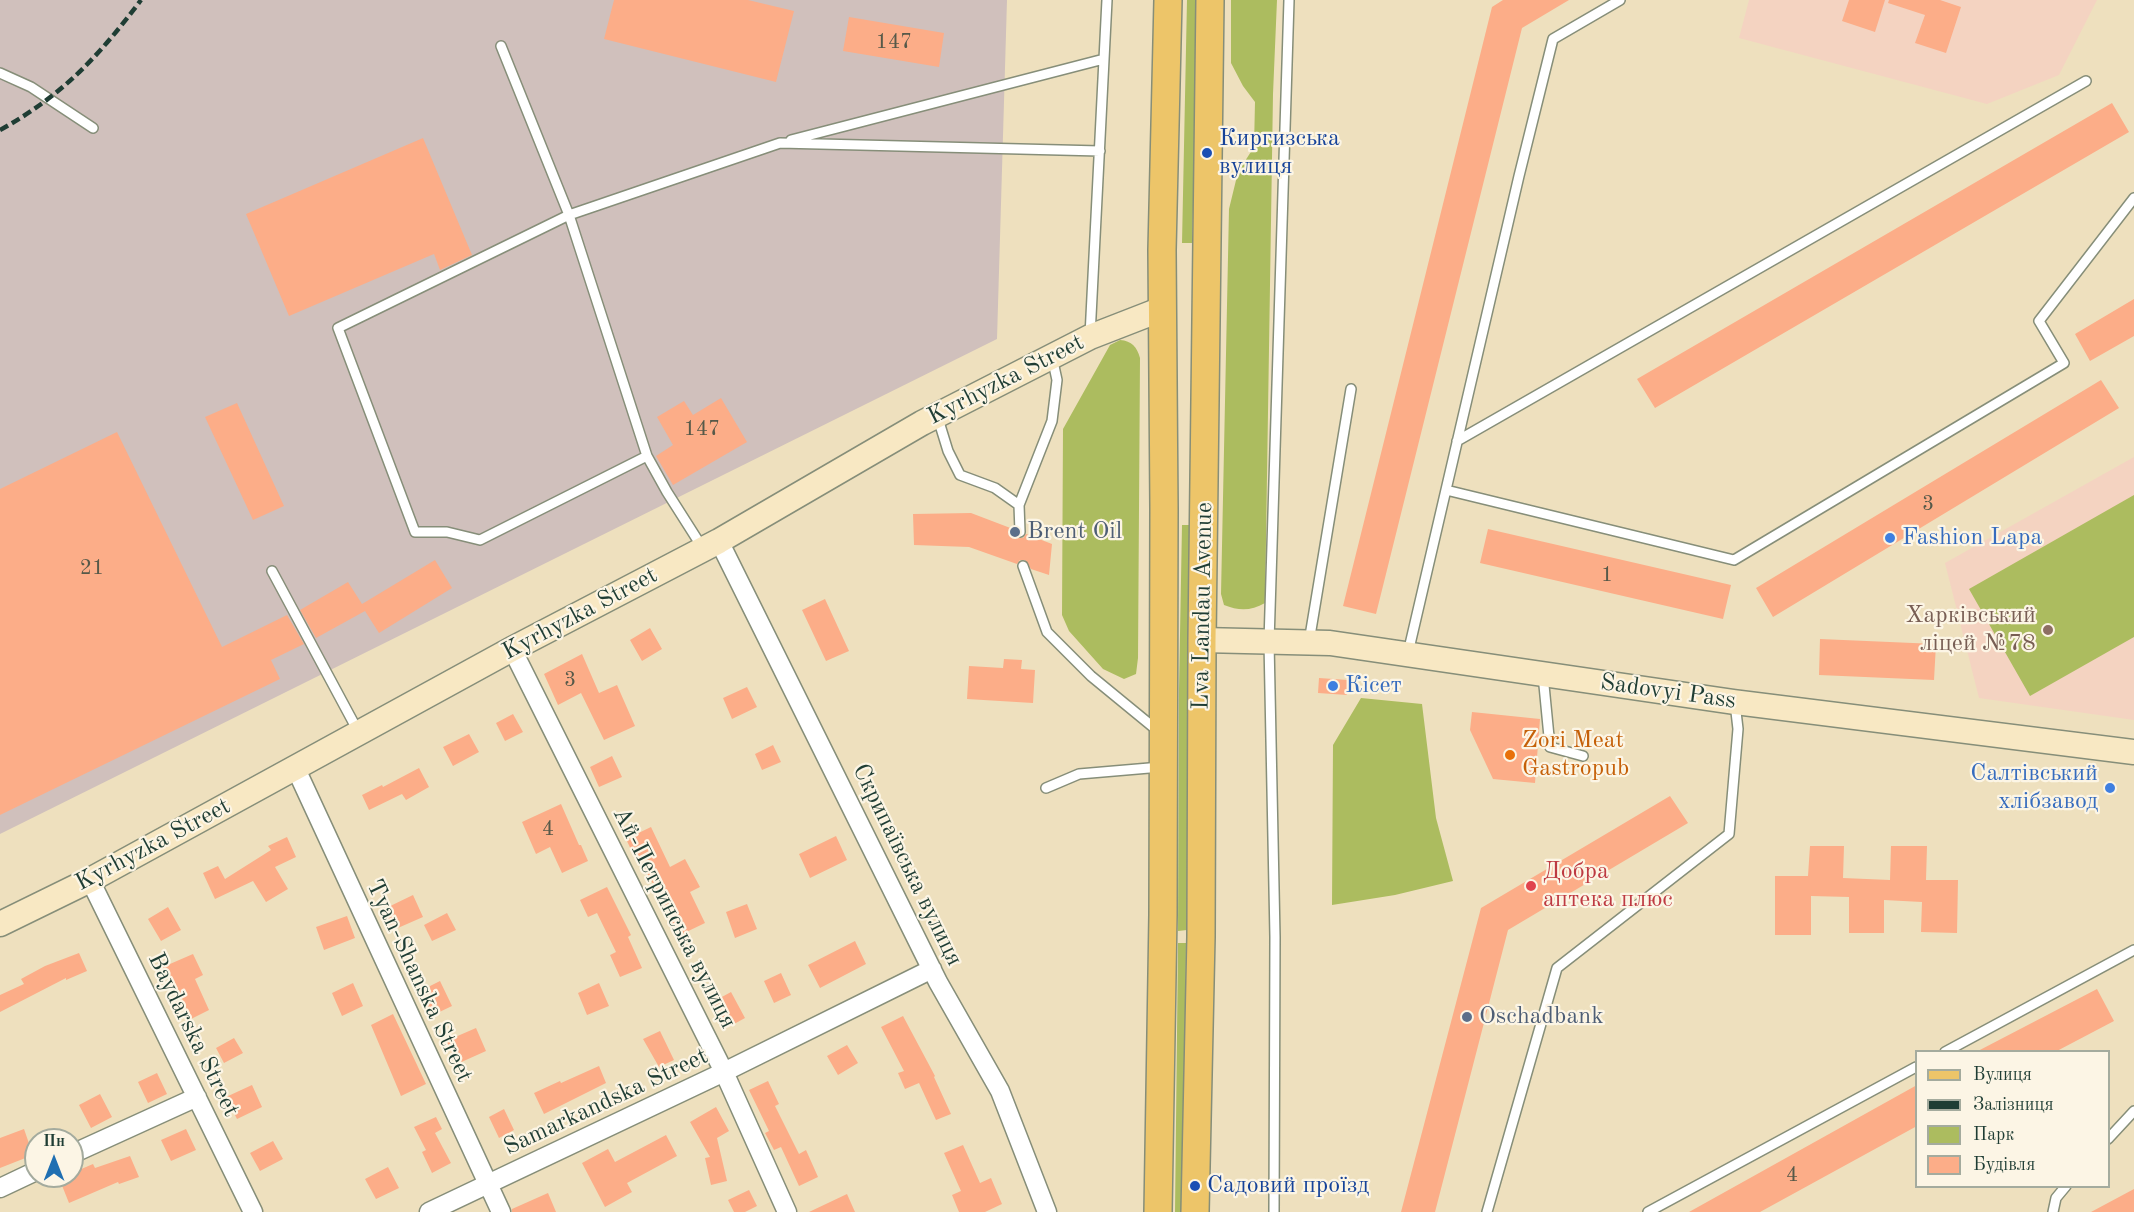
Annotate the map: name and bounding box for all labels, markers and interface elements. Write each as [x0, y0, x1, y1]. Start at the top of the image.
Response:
house number: 147 [876, 29, 912, 55]
place label: Киргизська вулиця [1219, 125, 1340, 181]
marker: Киргизська вулиця [1200, 146, 1214, 160]
street label: Kyrhyzka Street [923, 328, 1089, 432]
house number: 147 [684, 416, 720, 442]
house number: 3 [1922, 491, 1934, 517]
street label: Lva Landau Avenue [1187, 502, 1219, 710]
place label: Brent Oil [1027, 518, 1122, 546]
place label: Fashion Lapa [1902, 524, 2042, 552]
marker: Brent Oil [1008, 525, 1022, 539]
marker: Fashion Lapa [1883, 531, 1897, 545]
house number: 21 [80, 555, 104, 581]
street label: Kyrhyzka Street [497, 561, 663, 667]
house number: 1 [1601, 562, 1613, 588]
place label: Харківський ліцей №78 [1905, 602, 2036, 658]
marker: Харківський ліцей №78 [2041, 623, 2055, 637]
house number: 3 [564, 667, 576, 693]
street label: Sadovyi Pass [1598, 668, 1738, 716]
place label: Кісет [1345, 672, 1402, 700]
marker: Кісет [1326, 679, 1340, 693]
place label: Zori Meat Gastropub [1522, 727, 1629, 783]
marker: Zori Meat Gastropub [1503, 748, 1517, 762]
street label: Скрипаївська вулиця [846, 759, 968, 971]
place label: Салтівський хлібзавод [1970, 760, 2098, 816]
marker: Салтівський хлібзавод [2103, 781, 2117, 795]
street label: Kyrhyzka Street [70, 792, 236, 898]
street label: Ай-Петринська вулиця [606, 803, 742, 1033]
house number: 4 [542, 816, 554, 842]
place label: Добра аптека плюс [1543, 858, 1673, 914]
street label: Tyan-Shanska Street [359, 875, 479, 1087]
marker: Добра аптека плюс [1524, 879, 1538, 893]
street label: Baydarska Street [141, 948, 245, 1122]
place label: Oschadbank [1479, 1003, 1604, 1031]
marker: Oschadbank [1460, 1010, 1474, 1024]
street label: Samarkandska Street [499, 1042, 713, 1162]
legend [1915, 1050, 2110, 1188]
text: Вулиця [1973, 1066, 2032, 1084]
text: Залізниця [1973, 1096, 2054, 1114]
text: Парк [1973, 1126, 2014, 1144]
north arrow [24, 1128, 84, 1188]
text: Пн [43, 1134, 65, 1150]
text: Будівля [1973, 1156, 2035, 1174]
house number: 4 [1786, 1162, 1798, 1188]
place label: Садовий проїзд [1207, 1172, 1369, 1200]
marker: Садовий проїзд [1188, 1179, 1202, 1193]

